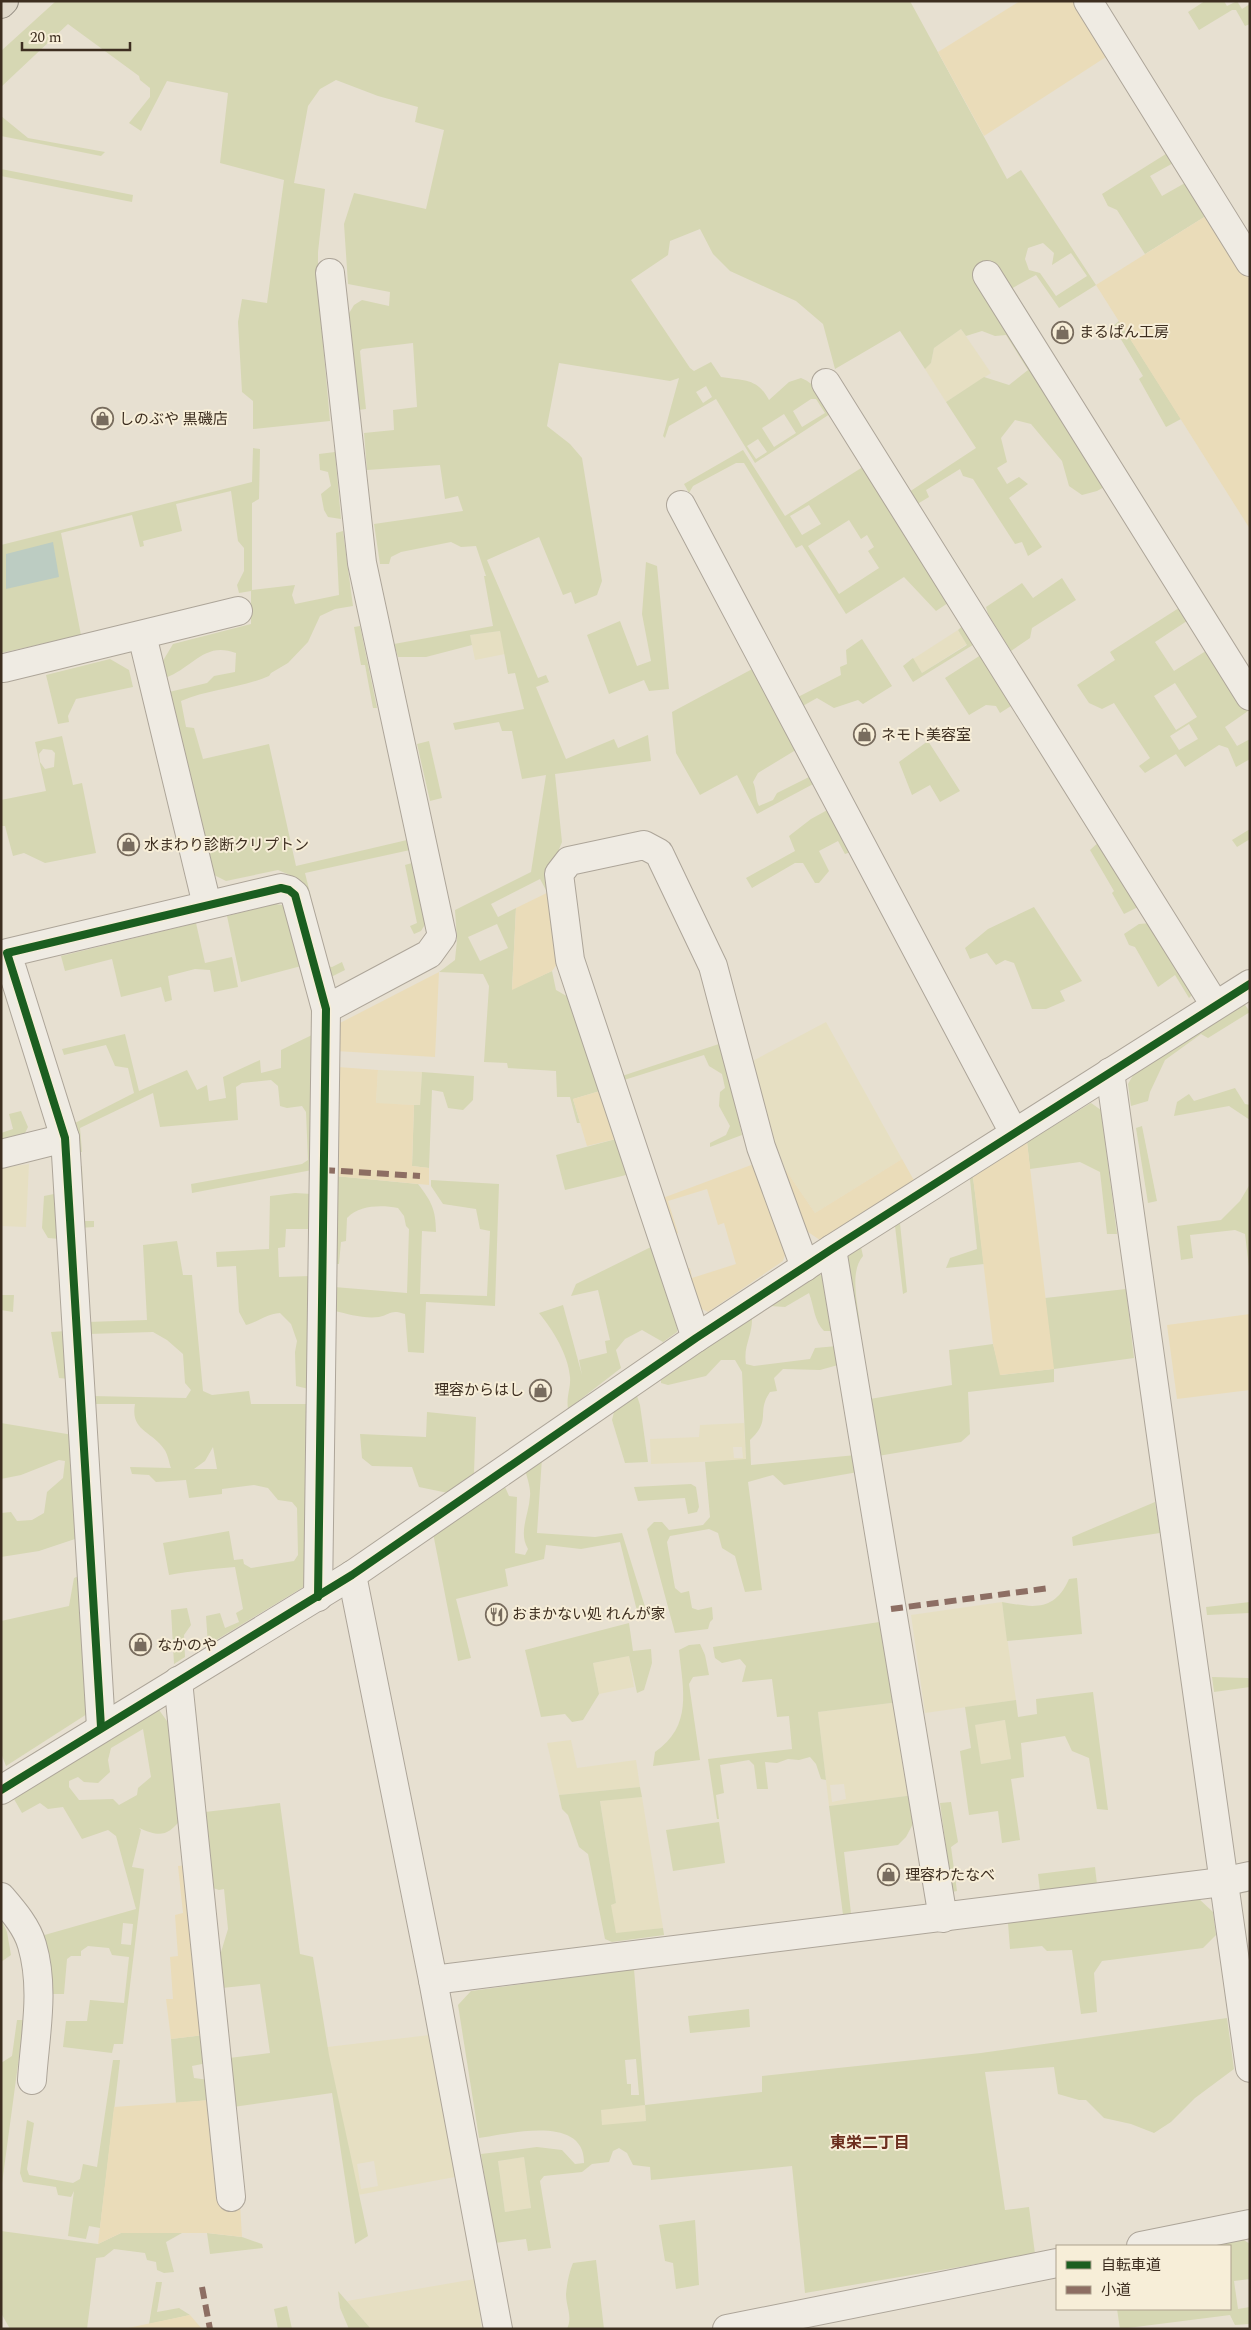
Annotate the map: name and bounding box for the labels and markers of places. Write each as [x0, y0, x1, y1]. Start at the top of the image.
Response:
shop icon: まるぱん工房 [1051, 320, 1075, 344]
place label: まるぱん工房 [1079, 321, 1169, 344]
shop icon: しのぶや 黒磯店 [91, 407, 115, 431]
place label: しのぶや 黒磯店 [119, 408, 228, 431]
shop icon: ネモト美容室 [853, 723, 877, 747]
place label: ネモト美容室 [881, 724, 971, 747]
shop icon: 水まわり診断クリプトン [116, 833, 140, 857]
place label: 水まわり診断クリプトン [144, 834, 309, 857]
shop icon: 理容からはし [528, 1378, 552, 1402]
place label: 理容からはし [434, 1379, 524, 1402]
restaurant icon: おまかない処 れんが家 [484, 1602, 508, 1626]
place label: おまかない処 れんが家 [512, 1603, 666, 1626]
shop icon: なかのや [129, 1633, 153, 1657]
place label: なかのや [157, 1634, 217, 1657]
shop icon: 理容わたなべ [877, 1863, 901, 1887]
place label: 理容わたなべ [905, 1864, 995, 1887]

